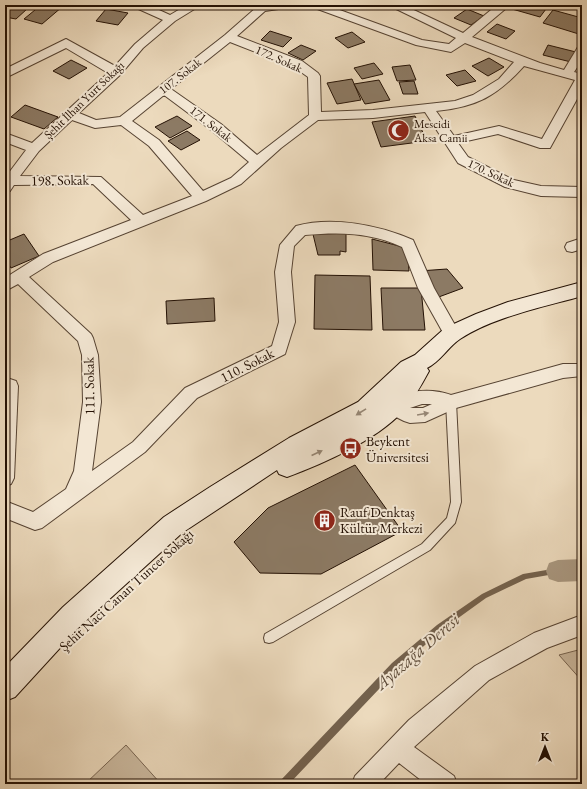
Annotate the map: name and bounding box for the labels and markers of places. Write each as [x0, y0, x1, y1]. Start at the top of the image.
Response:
place label: Mescidi Aksa Camii [413, 116, 468, 146]
mosque icon: Mescidi Aksa Camii [386, 118, 412, 144]
place label: Beykent Üniversitesi [366, 432, 429, 466]
bus stop icon: Beykent Üniversitesi [337, 436, 363, 462]
place label: Rauf Denktaş Kültür Merkezi [340, 503, 423, 537]
building icon: Rauf Denktaş Kültür Merkezi [312, 507, 338, 533]

